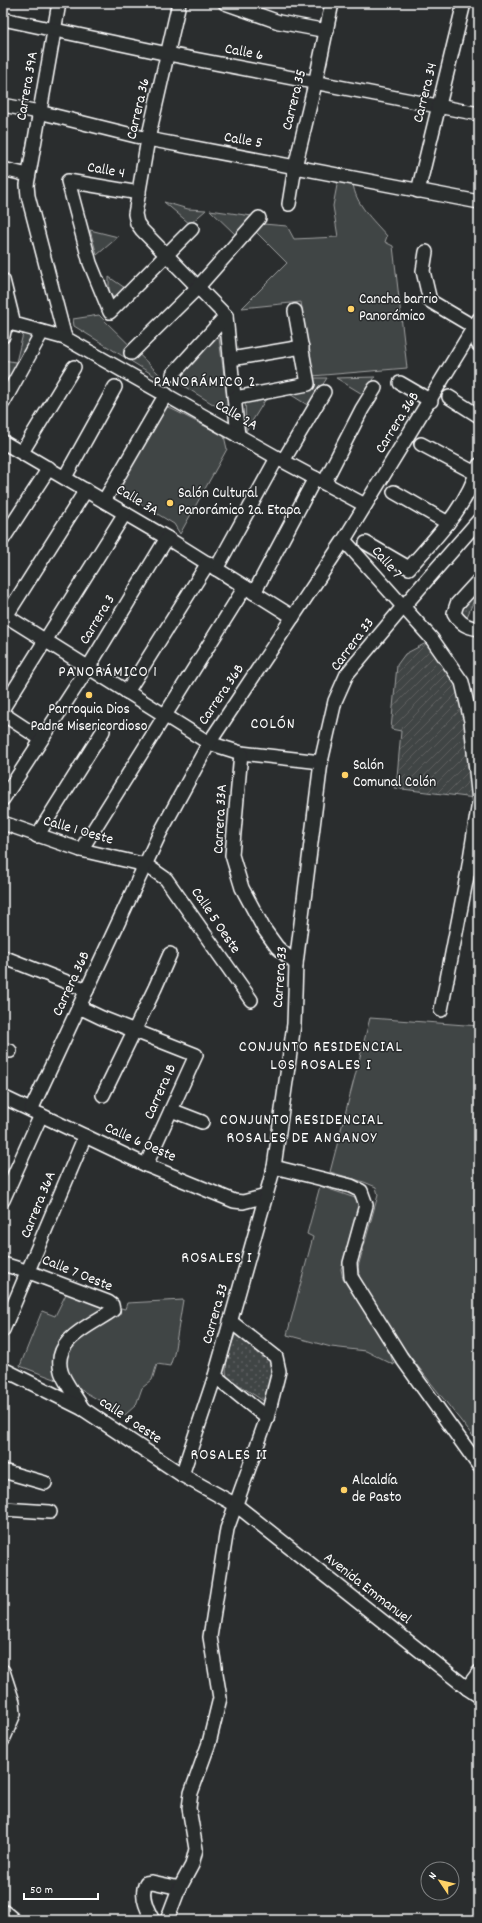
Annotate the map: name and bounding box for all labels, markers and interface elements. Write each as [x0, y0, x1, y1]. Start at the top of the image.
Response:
street label: Calle 6 [223, 38, 265, 68]
street label: Carrera 39A [11, 50, 45, 122]
street label: Carrera 34 [408, 61, 444, 125]
street label: Carrera 35 [277, 67, 313, 133]
street label: Carrera 36 [121, 76, 157, 142]
street label: Calle 5 [222, 127, 264, 155]
street label: Calle 4 [85, 157, 127, 185]
place label: Cancha barrio Panorámico [359, 289, 438, 328]
marker: Cancha barrio Panorámico [346, 304, 356, 314]
district label: PANORÁMICO 2 [153, 371, 257, 394]
street label: Carrera 36B [370, 388, 426, 458]
street label: Calle 2A [210, 395, 262, 437]
street label: Calle 3A [111, 480, 163, 522]
place label: Salón Cultural Panorámico 2a. Etapa [178, 483, 302, 522]
marker: Salón Cultural Panorámico 2a. Etapa [165, 498, 175, 508]
street label: Calle 7 [365, 542, 407, 585]
street label: Carrera 3 [74, 591, 122, 649]
street label: Carrera 33 [326, 614, 380, 676]
street label: Carrera 36B [193, 660, 251, 730]
district label: PANORÁMICO 1 [58, 661, 158, 684]
marker: Parroquia Dios Padre Misericordioso [84, 690, 94, 700]
place label: Parroquia Dios Padre Misericordioso [31, 699, 148, 738]
district label: COLÓN [250, 713, 296, 736]
place label: Salón Comunal Colón [353, 755, 436, 794]
marker: Salón Comunal Colón [340, 770, 350, 780]
street label: Carrera 33A [208, 784, 234, 854]
street label: Calle 1 Oeste [40, 811, 116, 852]
street label: Calle 5 Oeste [185, 883, 245, 959]
street label: Carrera 33 [268, 946, 294, 1008]
street label: Carrera 36B [47, 948, 97, 1020]
district label: CONJUNTO RESIDENCIAL LOS ROSALES I [239, 1036, 403, 1077]
street label: Carrera 1B [139, 1061, 183, 1123]
district label: CONJUNTO RESIDENCIAL ROSALES DE ANGANOY [220, 1109, 384, 1150]
street label: Calle 6 Oeste [101, 1117, 180, 1169]
street label: Carrera 36A [16, 1168, 62, 1242]
district label: ROSALES I [181, 1247, 253, 1270]
street label: Calle 7 Oeste [38, 1250, 116, 1298]
street label: Carrera 33 [197, 1281, 235, 1347]
street label: calle 8 oeste [94, 1392, 166, 1450]
district label: ROSALES II [190, 1444, 268, 1467]
place label: Alcaldía de Pasto [352, 1470, 402, 1509]
marker: Alcaldía de Pasto [339, 1485, 349, 1495]
street label: Avenida Emmanuel [318, 1548, 416, 1631]
north arrow [420, 1861, 460, 1901]
text: N [425, 1869, 442, 1883]
scale bar [24, 1875, 98, 1901]
text: 50 m [30, 1882, 53, 1899]

